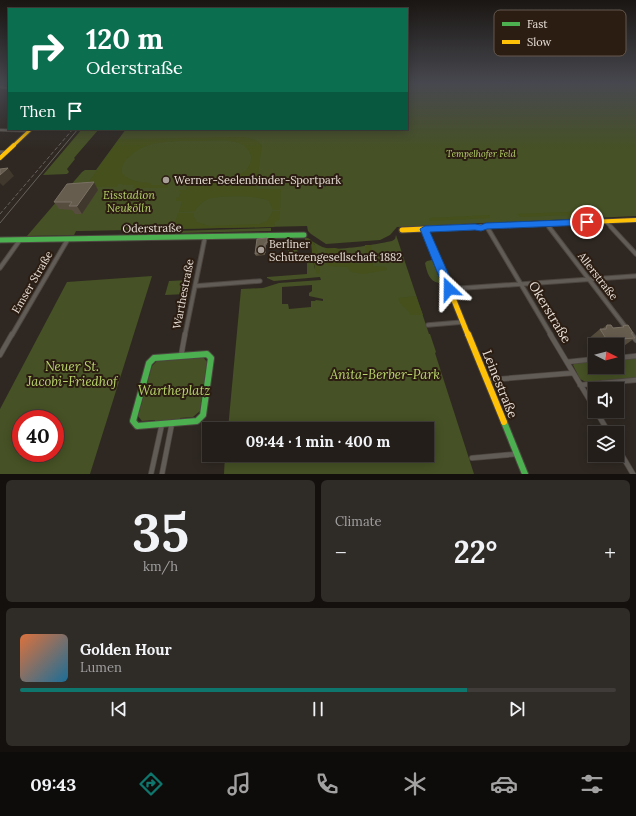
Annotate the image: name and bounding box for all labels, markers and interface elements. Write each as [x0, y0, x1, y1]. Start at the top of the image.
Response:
legend [494, 10, 626, 56]
text: Fast [527, 17, 548, 31]
text: 120 m [86, 21, 163, 57]
icon: right [20, 24, 72, 76]
text: Slow [527, 35, 552, 49]
text: Oderstraße [86, 56, 183, 79]
icon: arrive [64, 100, 86, 122]
text: Then [20, 102, 56, 121]
park label: Tempelhofer Feld [446, 148, 516, 159]
place label: Werner-Seelenbinder-Sportpark [174, 173, 341, 187]
marker: Werner-Seelenbinder-Sportpark [161, 175, 171, 185]
park label: Eisstadion Neukölln [103, 188, 155, 215]
pin [570, 205, 604, 239]
icon: arrive [576, 211, 598, 233]
street label: Oderstraße [122, 220, 182, 236]
place label: Berliner Schützengesellschaft 1882 [269, 237, 402, 264]
marker: Berliner Schützengesellschaft 1882 [256, 245, 266, 255]
street label: Emser Straße [9, 248, 55, 316]
street label: Allerstraße [574, 249, 621, 303]
street label: Warthestraße [169, 258, 197, 330]
position arrow [428, 268, 470, 310]
street label: Okerstraße [525, 278, 575, 346]
north arrow [588, 338, 624, 374]
map controls [588, 338, 624, 462]
street label: Leinestraße [479, 347, 521, 421]
park label: Neuer St. Jacobi-Friedhof [26, 358, 119, 390]
park label: Anita-Berber-Park [329, 366, 440, 383]
park label: Wartheplatz [138, 382, 210, 399]
button: sound [588, 382, 624, 418]
speed limit sign: 40 [12, 410, 64, 462]
button: layers [588, 426, 624, 462]
text: 09:44 · 1 min · 400 m [246, 432, 390, 451]
text: 35 [132, 499, 189, 565]
text: Climate [335, 513, 382, 530]
text: 22° [454, 533, 497, 571]
text: − [335, 538, 347, 566]
text: + [604, 538, 616, 566]
text: km/h [143, 558, 178, 575]
text: Golden Hour [80, 640, 172, 659]
text: Lumen [80, 659, 122, 676]
icon: previous [108, 698, 130, 720]
icon: pause [307, 698, 329, 720]
icon: next [506, 698, 528, 720]
icon: directions [137, 770, 165, 798]
icon: music [225, 770, 253, 798]
icon: phone [313, 770, 341, 798]
icon: climate [401, 770, 429, 798]
icon: car [490, 770, 518, 798]
icon: filters [578, 770, 606, 798]
text: 09:43 [30, 773, 76, 796]

